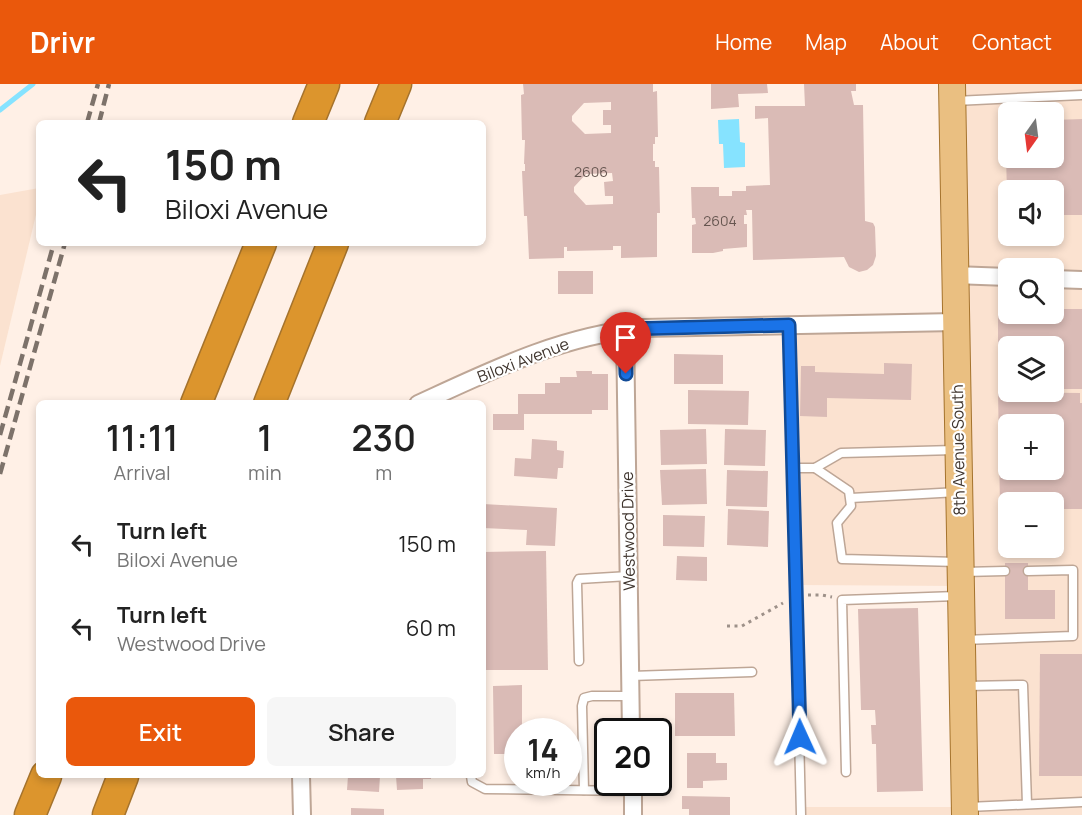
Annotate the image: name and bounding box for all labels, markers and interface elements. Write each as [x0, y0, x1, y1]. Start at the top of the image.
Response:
text: Drivr [30, 23, 95, 61]
text: Home [715, 28, 772, 56]
text: Map [805, 28, 847, 56]
text: About [880, 28, 939, 56]
text: Contact [972, 28, 1052, 56]
north arrow [998, 102, 1064, 168]
map controls [998, 102, 1064, 558]
text: 150 m [165, 135, 282, 193]
icon: left [66, 144, 144, 222]
house number: 2606 [574, 162, 608, 181]
button: sound [998, 180, 1064, 246]
text: Biloxi Avenue [165, 190, 328, 227]
house number: 2604 [703, 211, 737, 230]
button: search [998, 258, 1064, 324]
pin [600, 312, 651, 374]
icon: arrive [609, 321, 642, 354]
street label: Biloxi Avenue [474, 332, 572, 388]
button: layers [998, 336, 1064, 402]
street label: 8th Avenue South [946, 384, 970, 516]
text: 11:11 [106, 413, 178, 462]
text: 1 [257, 413, 272, 462]
text: 230 [351, 413, 416, 462]
button: + [998, 414, 1064, 480]
text: Arrival [114, 459, 171, 486]
text: min [248, 459, 282, 486]
text: m [375, 459, 392, 486]
street label: Westwood Drive [616, 471, 640, 591]
button: − [998, 492, 1064, 558]
text: Turn left [117, 516, 207, 546]
icon: left [66, 528, 99, 561]
text: 150 m [398, 529, 456, 559]
text: Biloxi Avenue [117, 546, 238, 573]
text: Turn left [117, 600, 207, 630]
icon: left [66, 612, 99, 645]
text: 60 m [406, 613, 456, 643]
text: Westwood Drive [117, 630, 266, 657]
button: Exit [66, 697, 255, 766]
button: Share [267, 697, 456, 766]
position arrow [768, 705, 832, 769]
speed limit sign: 20 [594, 718, 672, 796]
text: 14 [527, 729, 559, 770]
text: km/h [526, 762, 560, 783]

